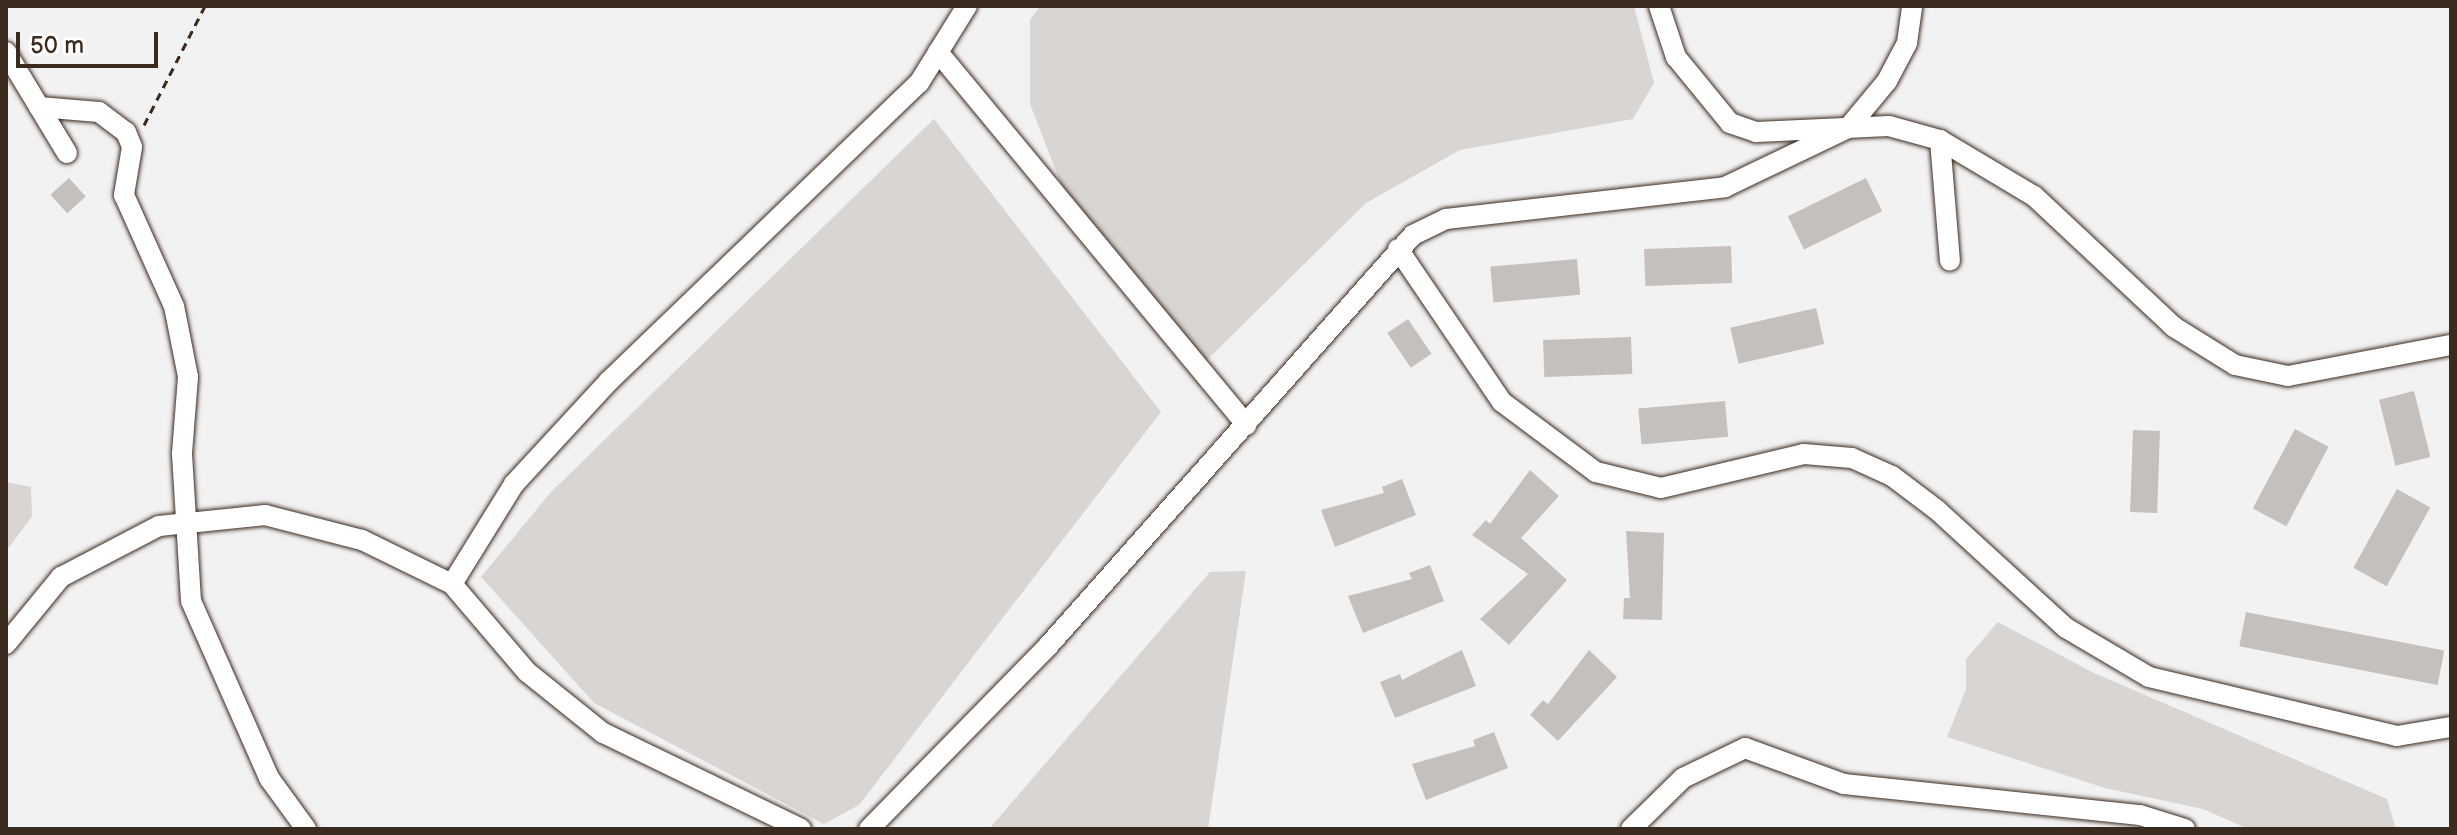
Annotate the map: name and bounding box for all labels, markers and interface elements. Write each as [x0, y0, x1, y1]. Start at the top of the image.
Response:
scale bar [20, 16, 162, 66]
text: 50 m [30, 31, 84, 60]

